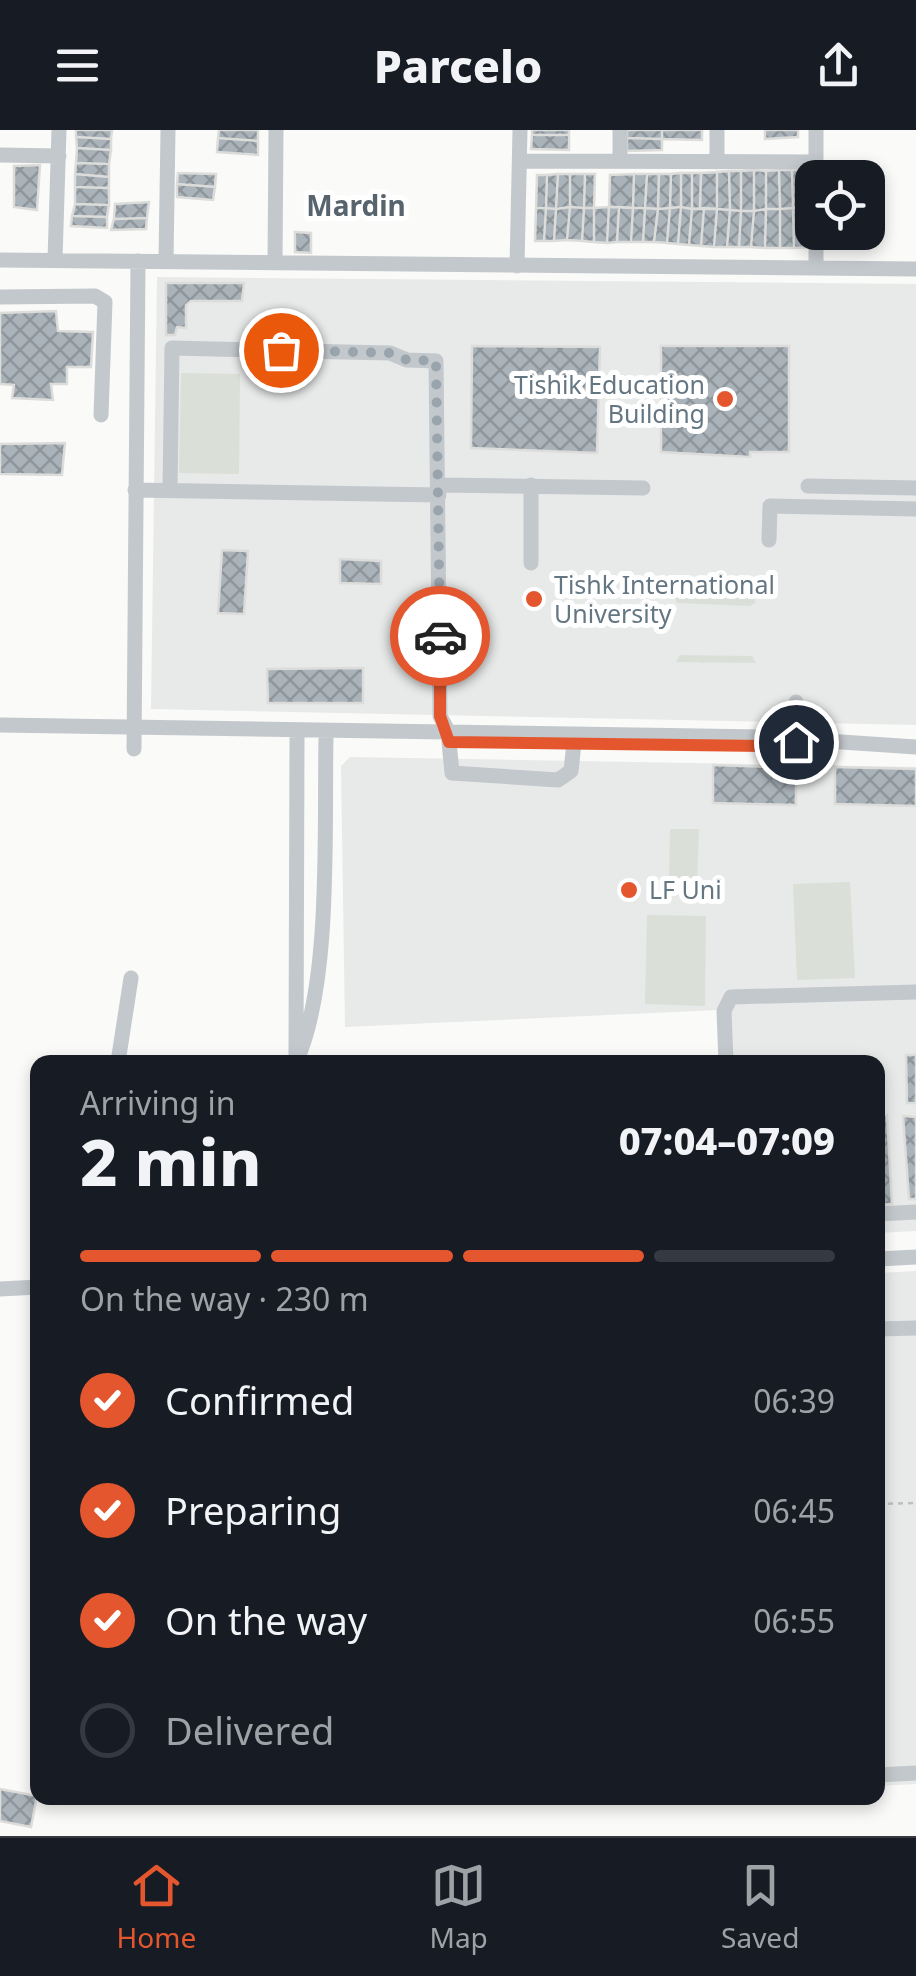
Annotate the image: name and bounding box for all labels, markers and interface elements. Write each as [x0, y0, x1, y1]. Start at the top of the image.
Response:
text: Parcelo [374, 35, 542, 96]
icon: menu [50, 38, 105, 93]
icon: share [811, 38, 866, 93]
map controls [795, 160, 885, 250]
button: locate [795, 160, 885, 250]
district label: Mardin [306, 186, 406, 224]
pin [239, 308, 324, 393]
icon: bag [254, 323, 309, 378]
place label: Tishik Education Building [514, 367, 705, 430]
marker: Tishik Education Building [714, 388, 736, 410]
place label: Tishk International University [554, 567, 775, 630]
courier [390, 586, 490, 686]
marker: Tishk International University [523, 588, 545, 610]
icon: car [413, 609, 468, 664]
pin [754, 700, 839, 785]
icon: home [769, 715, 824, 770]
place label: LF Uni [649, 872, 722, 906]
marker: LF Uni [618, 879, 640, 901]
text: Arriving in [80, 1081, 235, 1124]
text: 07:04–07:09 [619, 1114, 835, 1166]
text: 2 min [80, 1117, 262, 1205]
text: On the way · 230 m [80, 1277, 369, 1320]
icon: check [80, 1373, 135, 1428]
text: Confirmed [165, 1374, 354, 1426]
text: 06:39 [753, 1379, 835, 1422]
icon: check [80, 1483, 135, 1538]
text: Preparing [165, 1484, 341, 1536]
text: 06:45 [753, 1489, 835, 1532]
icon: check [80, 1593, 135, 1648]
text: On the way [165, 1594, 367, 1646]
text: 06:55 [753, 1599, 835, 1642]
text: Delivered [165, 1704, 334, 1756]
tab: Home [117, 1858, 196, 1956]
tab: Map [430, 1858, 488, 1956]
tab: Saved [721, 1858, 799, 1956]

